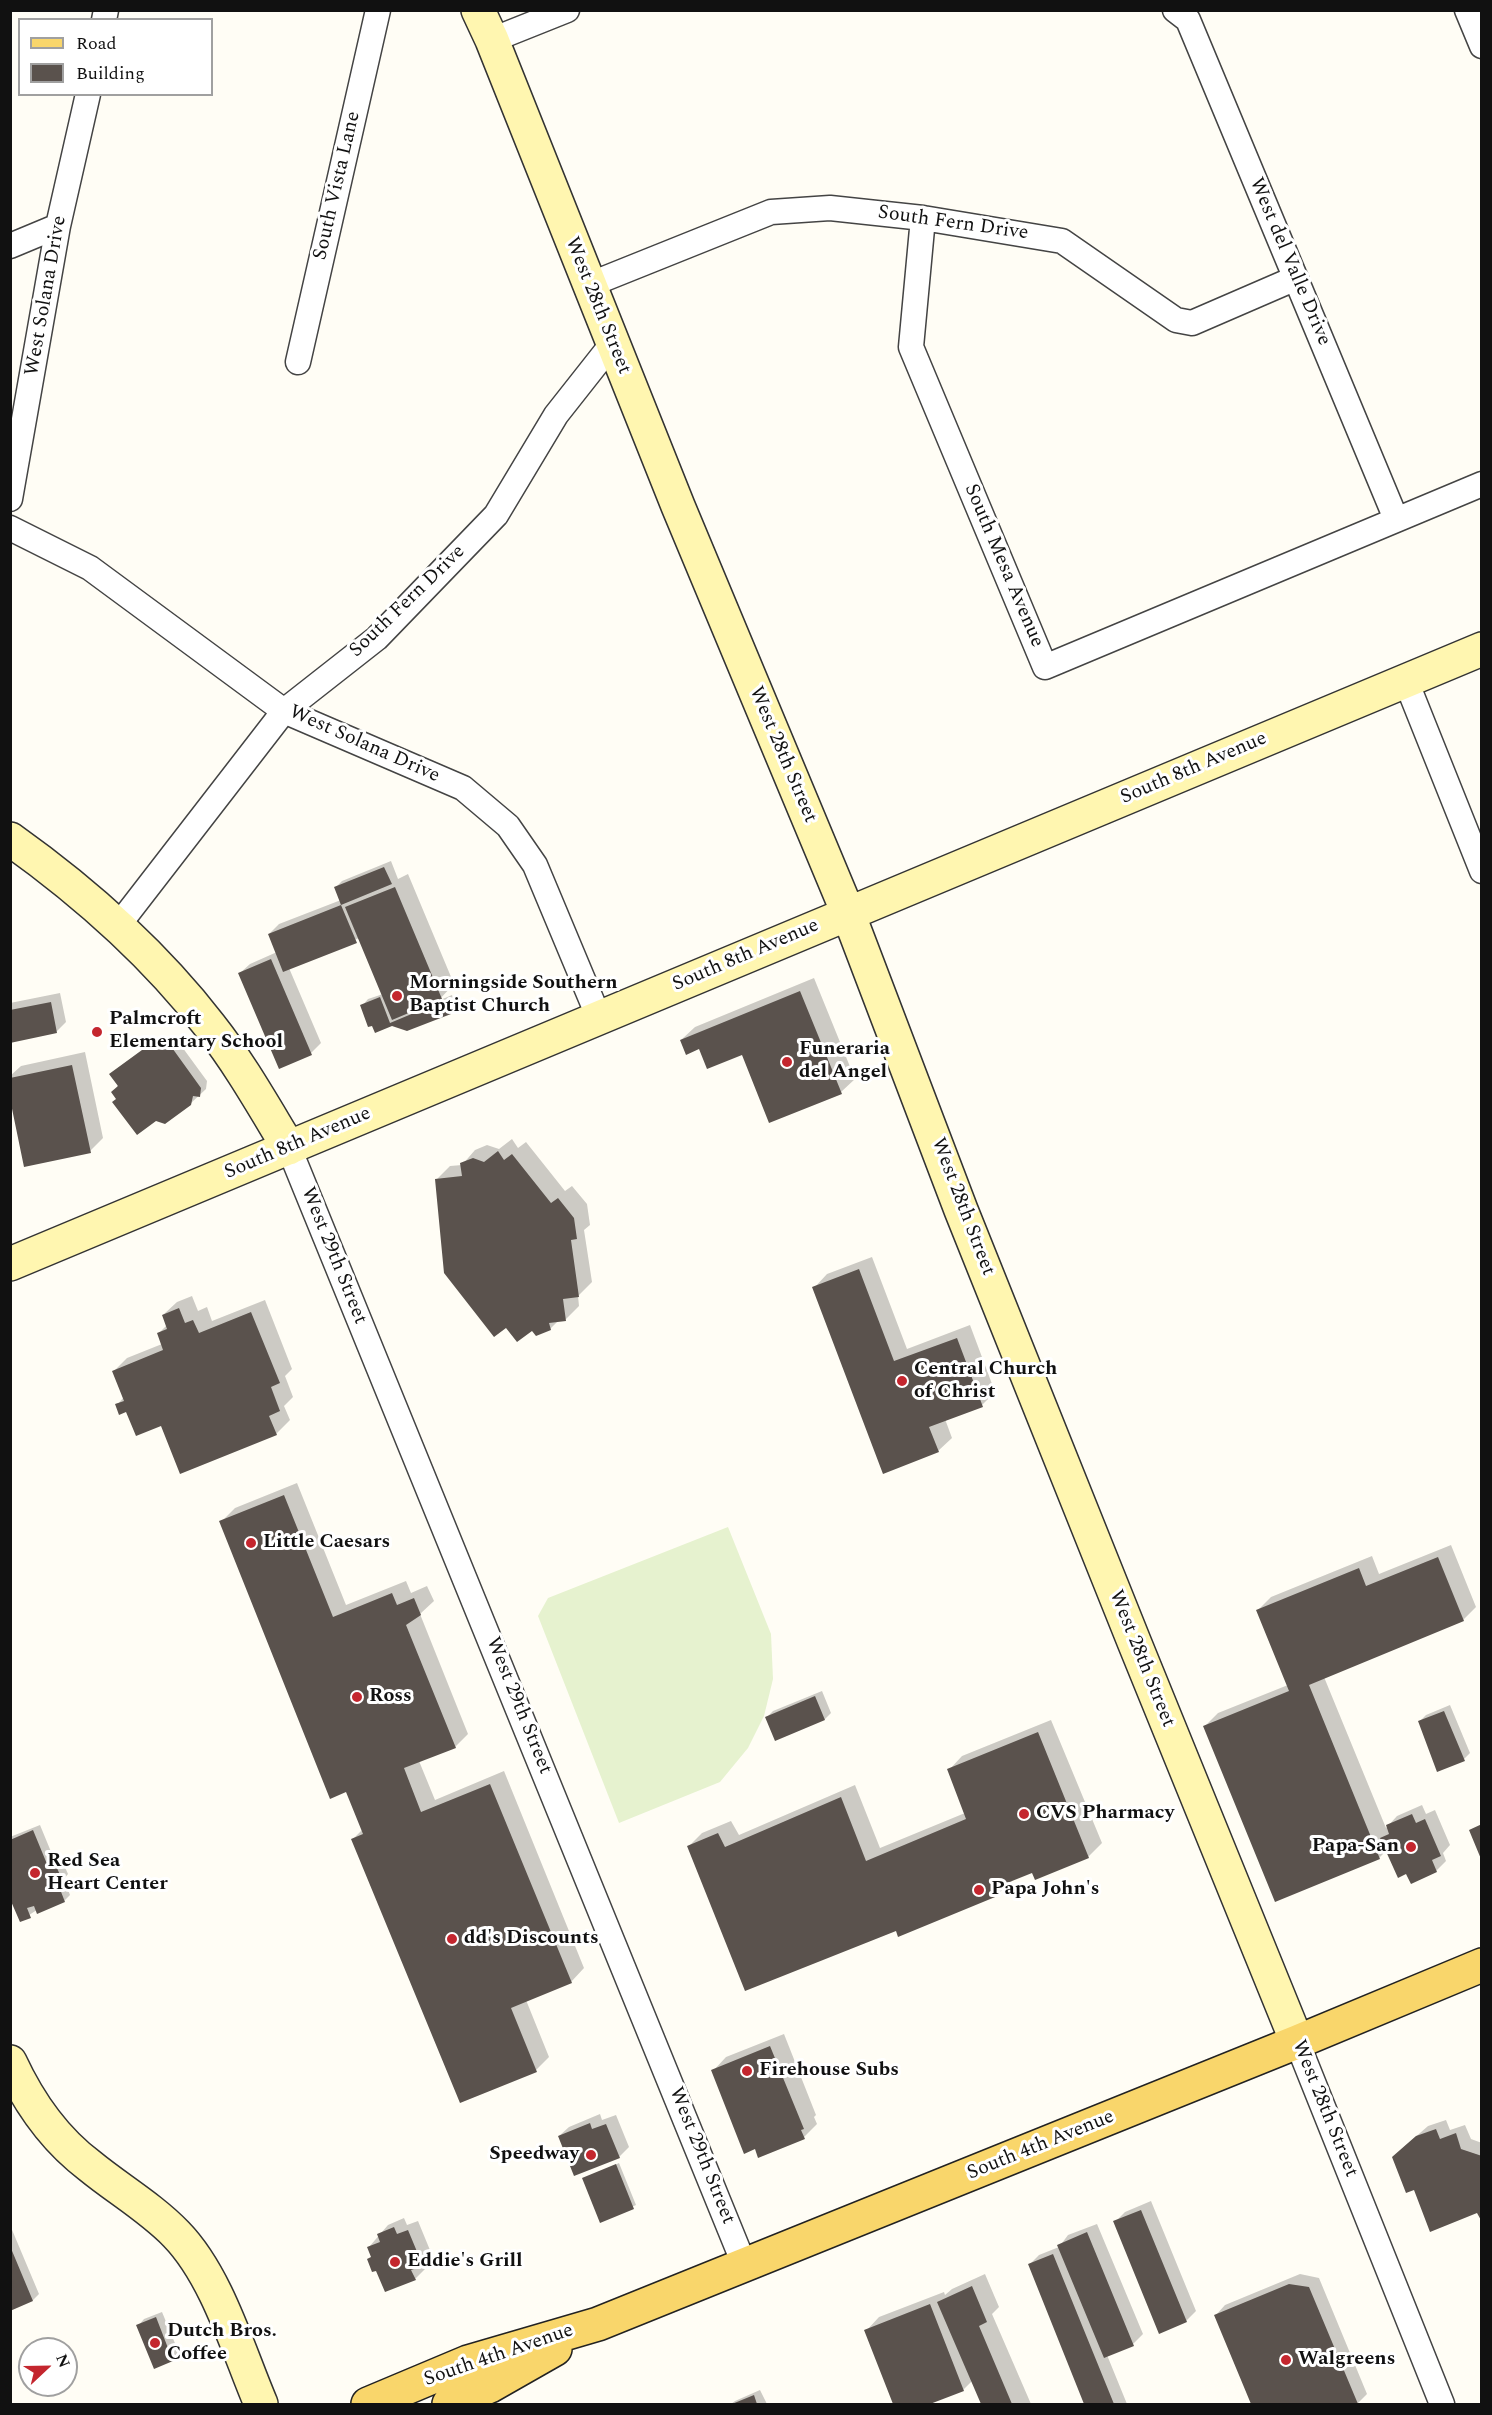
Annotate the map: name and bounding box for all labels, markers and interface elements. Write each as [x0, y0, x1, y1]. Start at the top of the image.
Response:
legend [18, 18, 213, 96]
text: Road [76, 30, 117, 57]
text: Building [76, 60, 145, 87]
street label: South Vista Lane [309, 109, 367, 263]
street label: West del Valle Drive [1243, 174, 1335, 350]
street label: South Fern Drive [876, 202, 1030, 246]
street label: West Solana Drive [21, 214, 73, 378]
street label: West 28th Street [559, 234, 635, 378]
street label: South Mesa Avenue [958, 481, 1048, 651]
street label: South Fern Drive [345, 541, 471, 663]
street label: West 28th Street [743, 683, 821, 827]
street label: West Solana Drive [285, 701, 443, 789]
street label: South 8th Avenue [1117, 727, 1271, 811]
street label: South 8th Avenue [669, 914, 823, 998]
place label: Morningside Southern Baptist Church [409, 972, 618, 1019]
marker: Morningside Southern Baptist Church [390, 989, 404, 1003]
place label: Palmcroft Elementary School [109, 1008, 283, 1055]
marker: Palmcroft Elementary School [90, 1025, 104, 1039]
place label: Funeraria del Angel [799, 1038, 890, 1085]
marker: Funeraria del Angel [780, 1055, 794, 1069]
street label: South 8th Avenue [221, 1102, 375, 1186]
street label: West 28th Street [925, 1135, 999, 1279]
street label: West 29th Street [295, 1184, 371, 1328]
place label: Central Church of Christ [914, 1358, 1057, 1405]
marker: Central Church of Christ [895, 1374, 909, 1388]
place label: Little Caesars [263, 1531, 390, 1555]
marker: Little Caesars [244, 1536, 258, 1550]
street label: West 28th Street [1103, 1587, 1179, 1731]
street label: West 29th Street [480, 1634, 556, 1778]
place label: Ross [369, 1685, 412, 1709]
marker: Ross [350, 1690, 364, 1704]
place label: CVS Pharmacy [1036, 1802, 1174, 1826]
marker: CVS Pharmacy [1017, 1807, 1031, 1821]
place label: Papa-San [1312, 1835, 1399, 1859]
marker: Papa-San [1404, 1840, 1418, 1854]
place label: Red Sea Heart Center [47, 1850, 168, 1897]
marker: Red Sea Heart Center [28, 1866, 42, 1880]
place label: Papa John's [991, 1878, 1100, 1902]
marker: Papa John's [972, 1883, 986, 1897]
place label: dd's Discounts [464, 1927, 599, 1951]
marker: dd's Discounts [445, 1932, 459, 1946]
street label: West 28th Street [1286, 2037, 1362, 2181]
place label: Firehouse Subs [759, 2059, 899, 2083]
marker: Firehouse Subs [740, 2064, 754, 2078]
street label: West 29th Street [663, 2084, 739, 2228]
street label: South 4th Avenue [964, 2106, 1118, 2186]
place label: Speedway [489, 2143, 579, 2167]
marker: Speedway [584, 2148, 598, 2162]
place label: Eddie's Grill [407, 2250, 523, 2274]
marker: Eddie's Grill [388, 2255, 402, 2269]
street label: South 4th Avenue [421, 2319, 577, 2393]
place label: Dutch Bros. Coffee [167, 2320, 277, 2367]
marker: Dutch Bros. Coffee [148, 2336, 162, 2350]
north arrow [18, 2337, 78, 2397]
place label: Walgreens [1298, 2348, 1395, 2372]
text: N [49, 2350, 76, 2372]
marker: Walgreens [1279, 2353, 1293, 2367]

